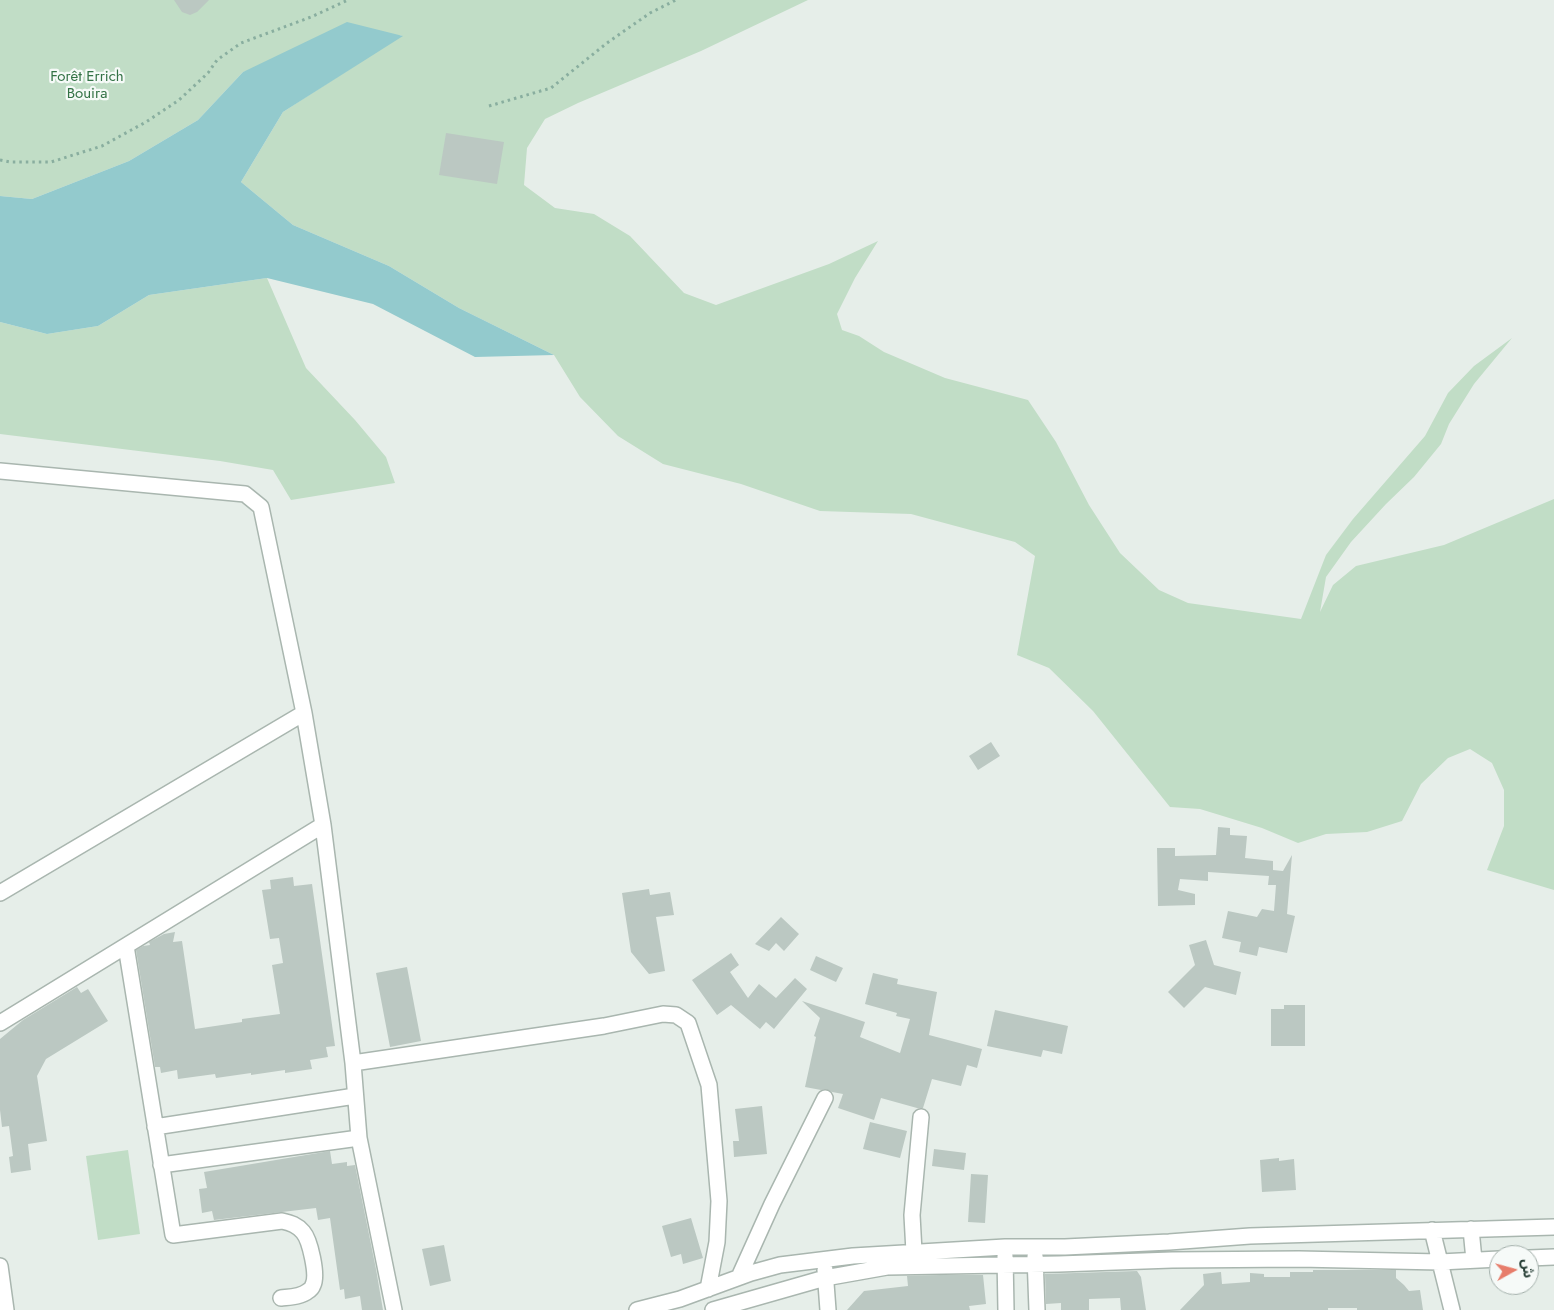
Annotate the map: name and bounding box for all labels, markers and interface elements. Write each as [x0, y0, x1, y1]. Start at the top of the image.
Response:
park label: Forêt Errich Bouira [50, 68, 124, 103]
north arrow [1489, 1245, 1539, 1295]
text: ش [1517, 1258, 1539, 1279]

